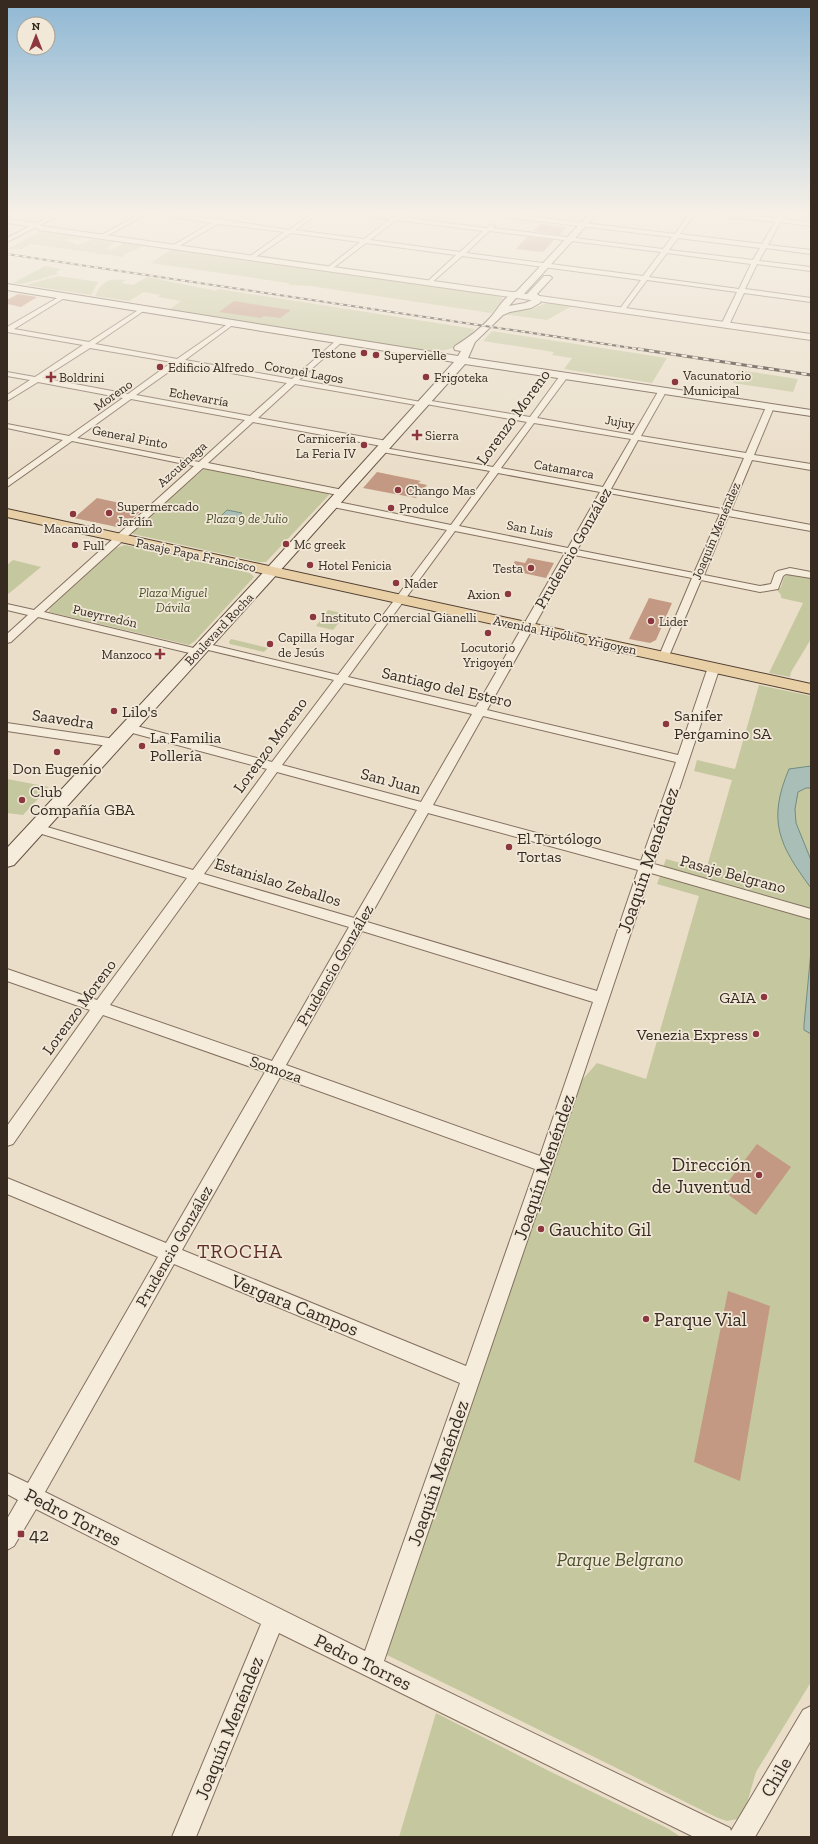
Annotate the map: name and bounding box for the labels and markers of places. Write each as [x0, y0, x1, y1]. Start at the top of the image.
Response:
place label: Testone [312, 346, 356, 361]
marker: Testone [359, 348, 369, 358]
place label: Supervielle [384, 348, 446, 363]
marker: Supervielle [371, 350, 381, 360]
place label: Edificio Alfredo [168, 360, 254, 375]
marker: Edificio Alfredo [155, 362, 165, 372]
place label: Vacunatorio Municipal [682, 368, 752, 398]
place label: Boldrini [59, 370, 105, 385]
place label: Frigoteka [434, 370, 489, 385]
marker: Boldrini [46, 372, 56, 382]
marker: Frigoteka [421, 372, 431, 382]
marker: Vacunatorio Municipal [670, 377, 680, 387]
place label: Sierra [425, 428, 460, 443]
marker: Sierra [412, 430, 422, 440]
place label: Carnicería La Feria IV [296, 431, 357, 461]
marker: Carnicería La Feria IV [359, 440, 369, 450]
place label: Chango Mas [406, 483, 476, 498]
marker: Chango Mas [393, 485, 403, 495]
place label: Supermercado Jardín [117, 499, 199, 529]
place label: Produlce [399, 501, 449, 516]
marker: Produlce [386, 503, 396, 513]
marker: Supermercado Jardín [104, 508, 114, 518]
marker: Macanudo [68, 509, 78, 519]
place label: Macanudo [44, 521, 103, 536]
place label: Mc greek [294, 537, 346, 552]
place label: Full [83, 538, 105, 553]
marker: Mc greek [281, 539, 291, 549]
marker: Full [70, 540, 80, 550]
place label: Hotel Fenicia [318, 558, 392, 573]
marker: Hotel Fenicia [305, 560, 315, 570]
place label: Testa [493, 561, 524, 576]
marker: Testa [526, 563, 536, 573]
place label: Nader [404, 576, 438, 591]
marker: Nader [391, 578, 401, 588]
place label: Axion [467, 587, 501, 602]
marker: Axion [503, 589, 513, 599]
place label: Instituto Comercial Gianelli [321, 610, 477, 625]
marker: Instituto Comercial Gianelli [308, 612, 318, 622]
place label: Lider [659, 614, 688, 629]
marker: Lider [646, 616, 656, 626]
marker: Locutorio Yrigoyen [483, 628, 493, 638]
place label: Capilla Hogar de Jesús [278, 630, 355, 660]
marker: Capilla Hogar de Jesús [265, 639, 275, 649]
place label: Locutorio Yrigoyen [461, 640, 515, 670]
place label: Manzoco [102, 647, 152, 662]
marker: Manzoco [155, 649, 165, 659]
place label: Lilo's [122, 702, 158, 721]
marker: Lilo's [109, 706, 119, 716]
place label: Sanifer Pergamino SA [674, 706, 772, 743]
marker: Sanifer Pergamino SA [661, 719, 671, 729]
place label: La Familia Pollería [150, 728, 222, 765]
marker: La Familia Pollería [137, 741, 147, 751]
marker: Don Eugenio [52, 747, 62, 757]
place label: Don Eugenio [13, 759, 101, 778]
place label: Club Compañía GBA [30, 782, 135, 819]
marker: Club Compañía GBA [17, 795, 27, 805]
place label: El Tortólogo Tortas [517, 829, 601, 866]
marker: El Tortólogo Tortas [504, 842, 514, 852]
place label: GAIA [719, 988, 757, 1007]
marker: GAIA [759, 992, 769, 1002]
place label: Venezia Express [636, 1025, 748, 1044]
marker: Venezia Express [751, 1029, 761, 1039]
place label: Dirección de Juventud [652, 1153, 752, 1198]
marker: Dirección de Juventud [754, 1170, 764, 1180]
place label: Gauchito Gil [549, 1218, 651, 1241]
marker: Gauchito Gil [536, 1224, 546, 1234]
place label: Parque Vial [654, 1308, 747, 1331]
marker: Parque Vial [641, 1314, 651, 1324]
place label: 42 [29, 1523, 49, 1546]
marker: 42 [16, 1529, 26, 1539]

